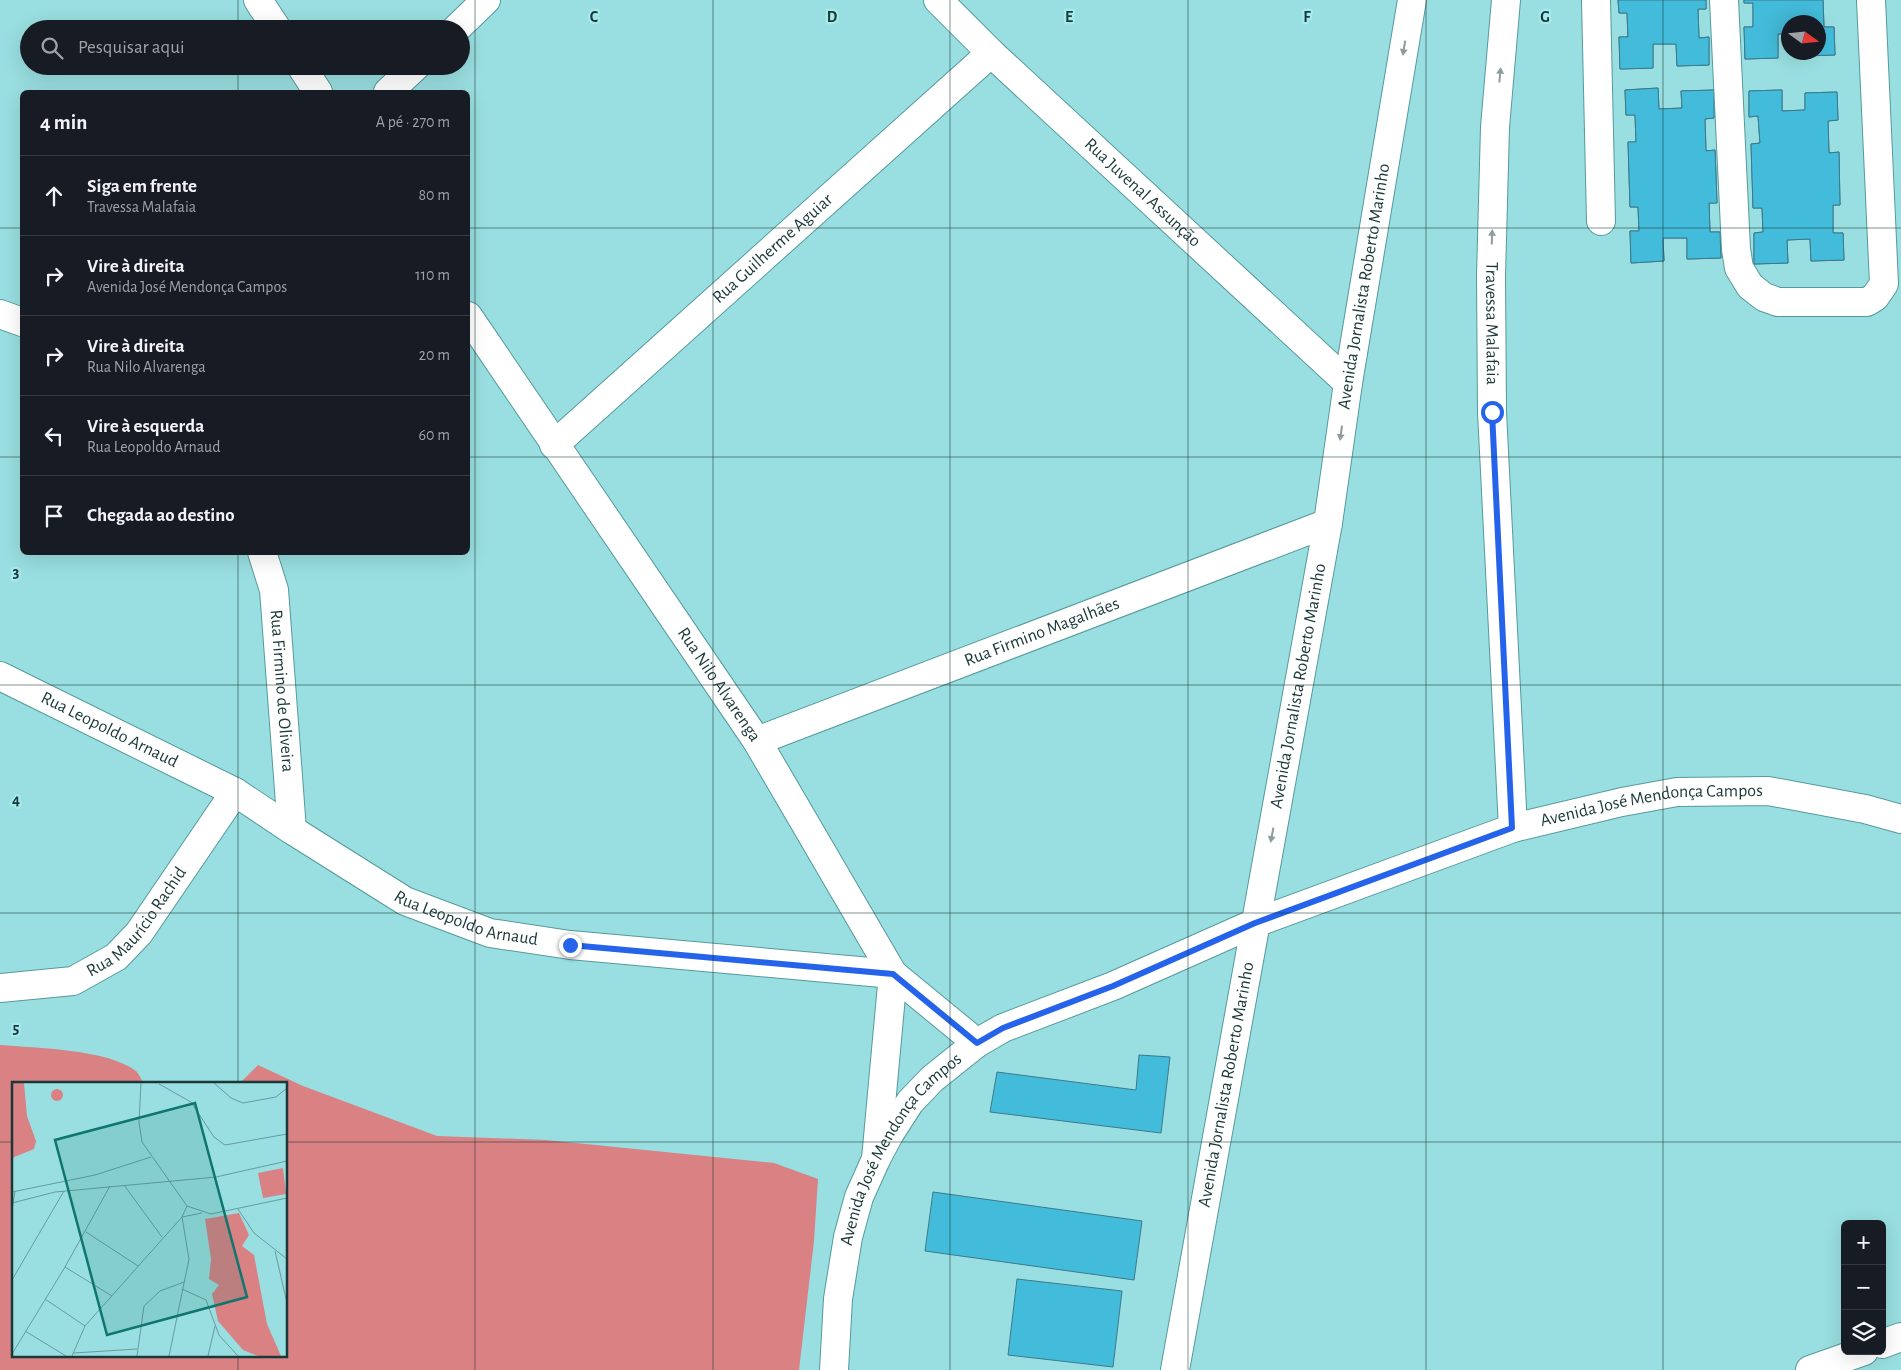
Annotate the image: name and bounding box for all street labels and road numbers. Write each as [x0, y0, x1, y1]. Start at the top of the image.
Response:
street label: Rua Juvenal Assunção [1081, 135, 1204, 251]
street label: Avenida Jornalista Roberto Marinho [1335, 162, 1394, 411]
street label: Rua Guilherme Aguiar [709, 190, 836, 307]
street label: Travessa Malafaia [1482, 262, 1501, 385]
street label: Avenida Jornalista Roberto Marinho [1268, 562, 1330, 810]
street label: Rua Firmino Magalhães [962, 594, 1122, 670]
street label: Rua Firmino de Oliveira [266, 609, 297, 773]
street label: Rua Nilo Alvarenga [674, 624, 764, 745]
street label: Rua Leopoldo Arnaud [38, 689, 181, 771]
street label: Avenida José Mendonça Campos [1538, 782, 1763, 830]
street label: Rua Maurício Rachid [84, 864, 190, 980]
street label: Rua Leopoldo Arnaud [391, 887, 539, 949]
street label: Avenida Jornalista Roberto Marinho [1196, 960, 1258, 1209]
street label: Avenida José Mendonça Campos [838, 1050, 965, 1247]

